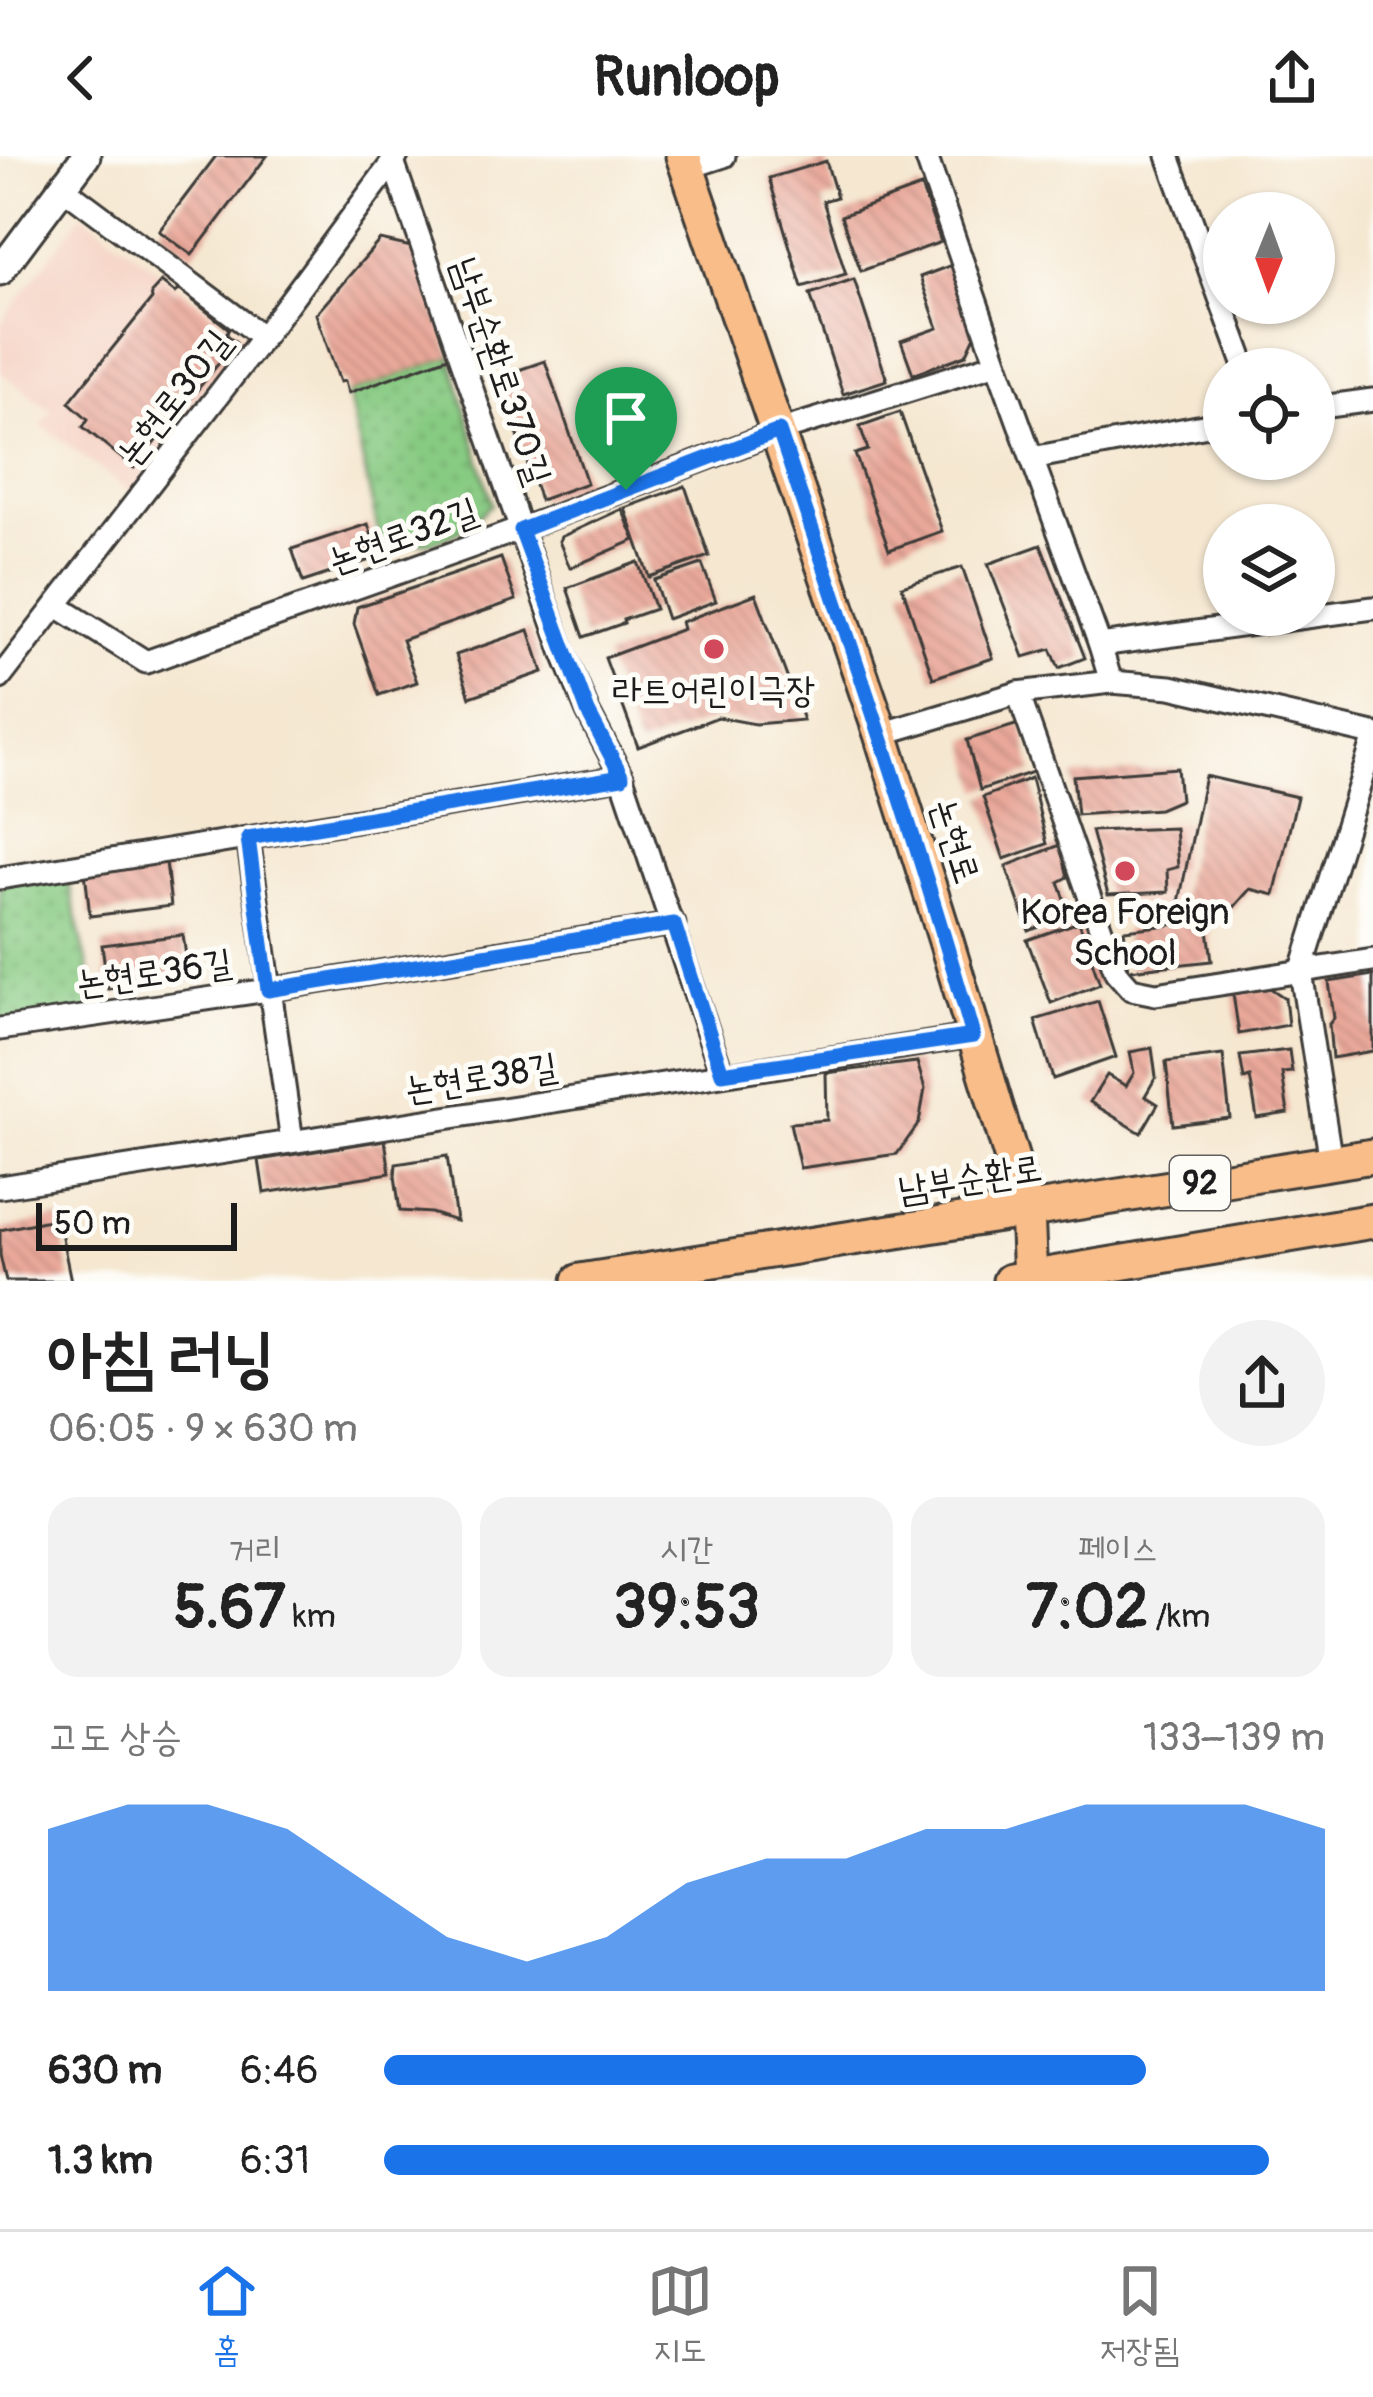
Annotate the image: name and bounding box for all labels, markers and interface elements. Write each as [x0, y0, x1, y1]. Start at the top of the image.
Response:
text: Runloop [594, 44, 779, 112]
icon: back [48, 45, 114, 111]
icon: share [1259, 45, 1325, 111]
north arrow [1203, 192, 1335, 324]
map controls [1203, 192, 1335, 636]
street label: 남부순환로370길 [441, 251, 561, 491]
street label: 논현로30길 [107, 321, 241, 475]
button: locate [1203, 348, 1335, 480]
pin [575, 367, 677, 490]
icon: arrive [593, 385, 659, 451]
street label: 논현로32길 [322, 488, 484, 584]
button: layers [1203, 504, 1335, 636]
marker: 라트어린이극장 [701, 636, 727, 662]
place label: 라트어린이극장 [613, 668, 815, 713]
street label: 논현로 [920, 793, 990, 889]
marker: Korea Foreign School [1112, 858, 1138, 884]
place label: Korea Foreign School [1020, 890, 1230, 976]
street label: 논현로36길 [73, 940, 235, 1006]
street label: 논현로38길 [401, 1044, 561, 1112]
street label: 남부순환로 [895, 1145, 1045, 1213]
road number: 92 [1170, 1156, 1230, 1210]
scale bar [36, 1197, 237, 1250]
text: 50 m [54, 1203, 131, 1244]
text: 아침 러닝 [48, 1317, 275, 1400]
button: share [1199, 1320, 1325, 1446]
text: 06:05 · 9 × 630 m [48, 1404, 358, 1453]
text: 거리 [228, 1529, 281, 1570]
text: 시간 [660, 1529, 713, 1570]
text: 페이스 [1078, 1529, 1158, 1570]
text: 5.67 [174, 1571, 286, 1646]
text: 39:53 [613, 1571, 760, 1646]
text: 7:02 [1026, 1571, 1148, 1646]
text: km [286, 1596, 336, 1637]
text: /km [1148, 1596, 1210, 1637]
text: 고도 상승 [48, 1713, 182, 1762]
text: 133–139 m [1143, 1713, 1325, 1762]
text: 630 m [48, 2046, 162, 2095]
text: 6:46 [240, 2046, 318, 2095]
text: 1.3 km [48, 2136, 153, 2185]
text: 6:31 [240, 2136, 310, 2185]
tab: 홈 [194, 2258, 260, 2372]
tab: 지도 [647, 2258, 713, 2372]
tab: 저장됨 [1100, 2258, 1179, 2372]

